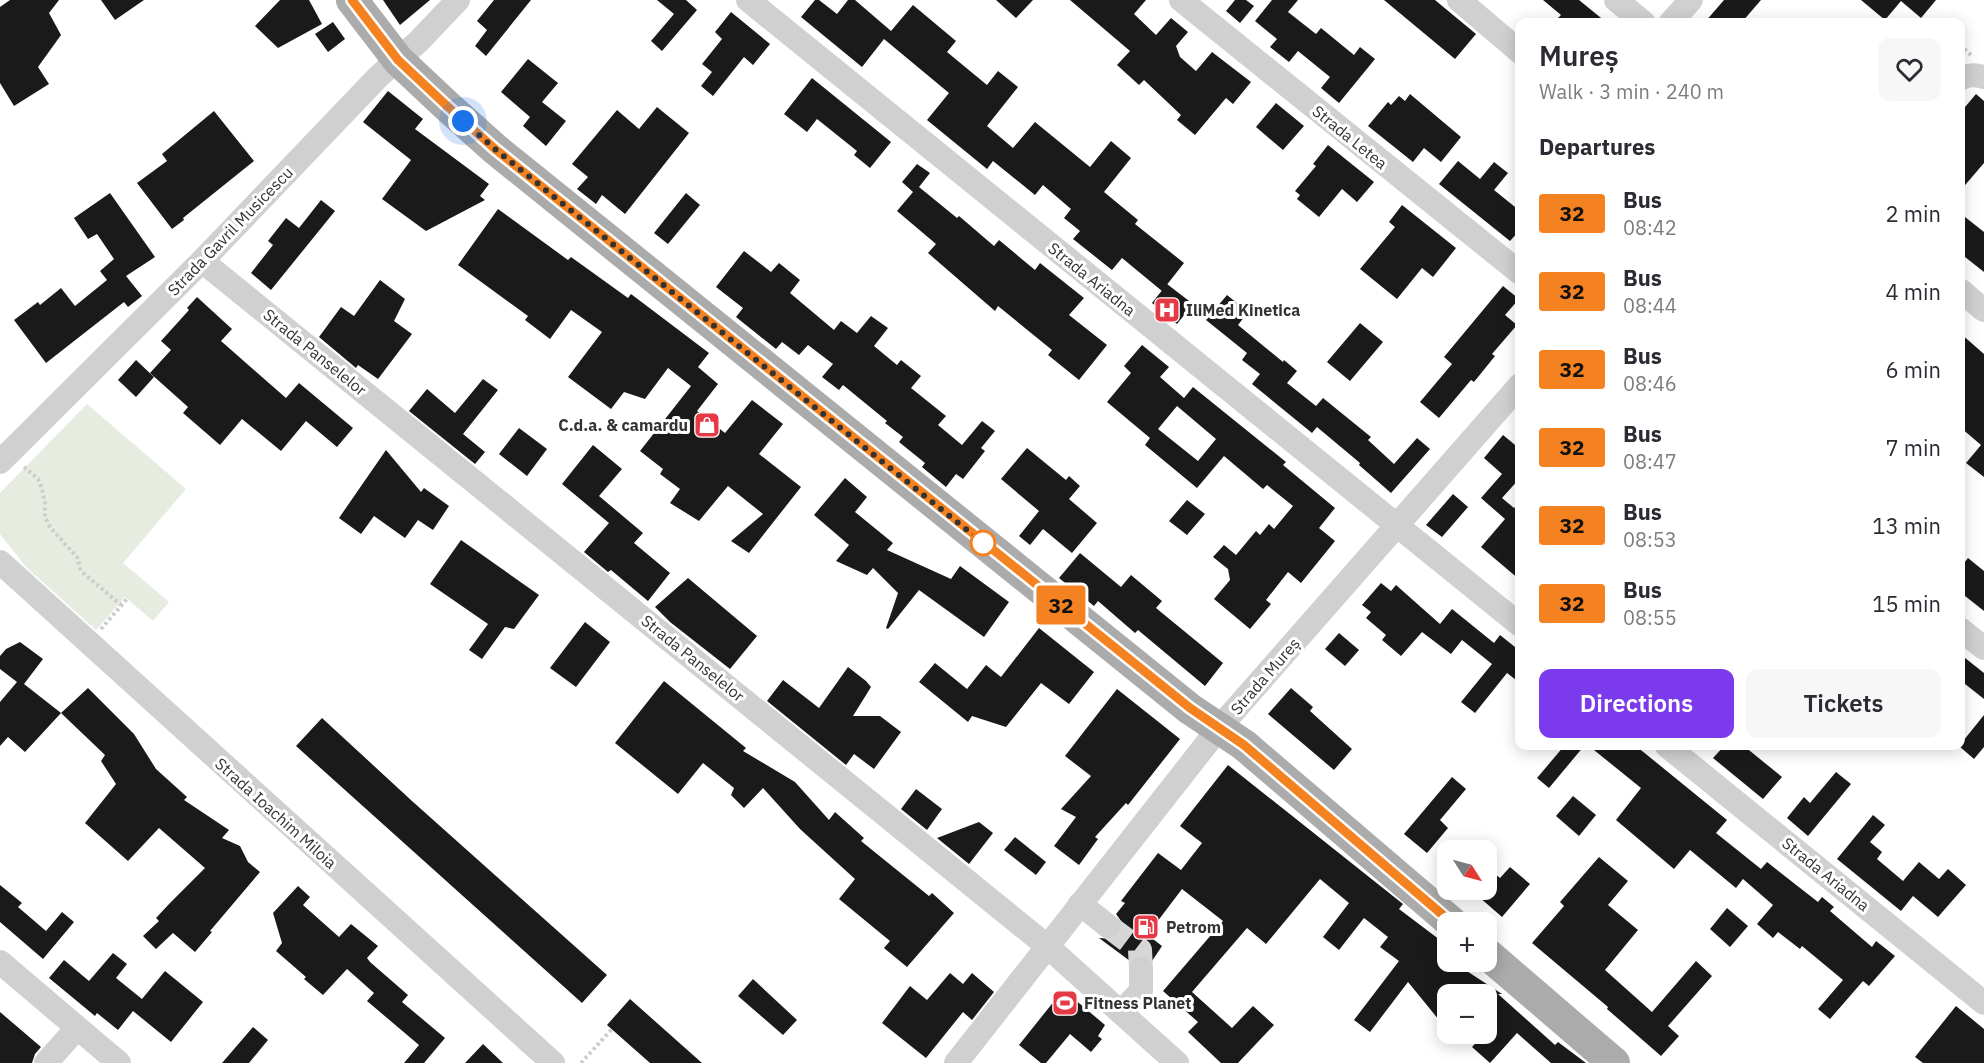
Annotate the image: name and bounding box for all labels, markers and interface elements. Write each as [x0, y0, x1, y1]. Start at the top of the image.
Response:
text: Mureș [1539, 37, 1619, 74]
button: heart [1878, 38, 1941, 101]
text: Walk · 3 min · 240 m [1539, 78, 1724, 105]
street label: Strada Letea [1309, 101, 1392, 173]
your location [448, 106, 478, 136]
text: Departures [1539, 132, 1655, 161]
street label: Strada Gavril Musicescu [163, 162, 297, 300]
text: Bus [1623, 185, 1662, 214]
text: 32 [1559, 199, 1585, 227]
text: 2 min [1885, 199, 1941, 228]
text: 08:42 [1623, 214, 1677, 241]
street label: Strada Ariadna [1044, 238, 1140, 321]
text: Bus [1623, 263, 1662, 292]
text: 32 [1559, 277, 1585, 305]
text: 4 min [1885, 277, 1941, 306]
text: 08:44 [1623, 292, 1677, 319]
hospital icon: IliMed Kinetica [1152, 295, 1182, 325]
place label: IliMed Kinetica [1186, 300, 1300, 320]
street label: Strada Panselelor [259, 304, 371, 400]
text: Bus [1623, 341, 1662, 370]
text: 32 [1559, 355, 1585, 383]
text: 6 min [1885, 355, 1941, 384]
text: 08:46 [1623, 370, 1677, 397]
shop icon: C.d.a. & camardu [692, 410, 722, 440]
place label: C.d.a. & camardu [558, 415, 688, 435]
text: Bus [1623, 419, 1662, 448]
text: 32 [1559, 433, 1585, 461]
text: 7 min [1885, 433, 1941, 462]
text: 08:47 [1623, 448, 1677, 475]
text: Bus [1623, 497, 1662, 526]
text: 32 [1559, 511, 1585, 539]
text: 13 min [1872, 511, 1941, 540]
text: 08:53 [1623, 526, 1677, 553]
unlabelled marker [970, 530, 996, 556]
text: Bus [1623, 575, 1662, 604]
line badge: 32 [1034, 586, 1088, 624]
text: 32 [1559, 589, 1585, 617]
text: 15 min [1872, 589, 1941, 618]
text: 32 [1048, 591, 1074, 619]
text: 08:55 [1623, 604, 1677, 631]
street label: Strada Panselelor [637, 610, 749, 706]
street label: Strada Mureș [1226, 633, 1304, 719]
button: Directions [1539, 669, 1734, 738]
button: Tickets [1746, 669, 1941, 738]
street label: Strada Ioachim Miloia [211, 753, 341, 873]
street label: Strada Ariadna [1778, 833, 1874, 916]
north arrow [1437, 840, 1497, 900]
map controls [1437, 840, 1497, 1044]
fuel station icon: Petrom [1131, 912, 1161, 942]
button: + [1437, 912, 1497, 972]
place label: Petrom [1166, 917, 1221, 937]
button: − [1437, 984, 1497, 1044]
sports icon: Fitness Planet [1050, 988, 1080, 1018]
place label: Fitness Planet [1084, 993, 1192, 1013]

